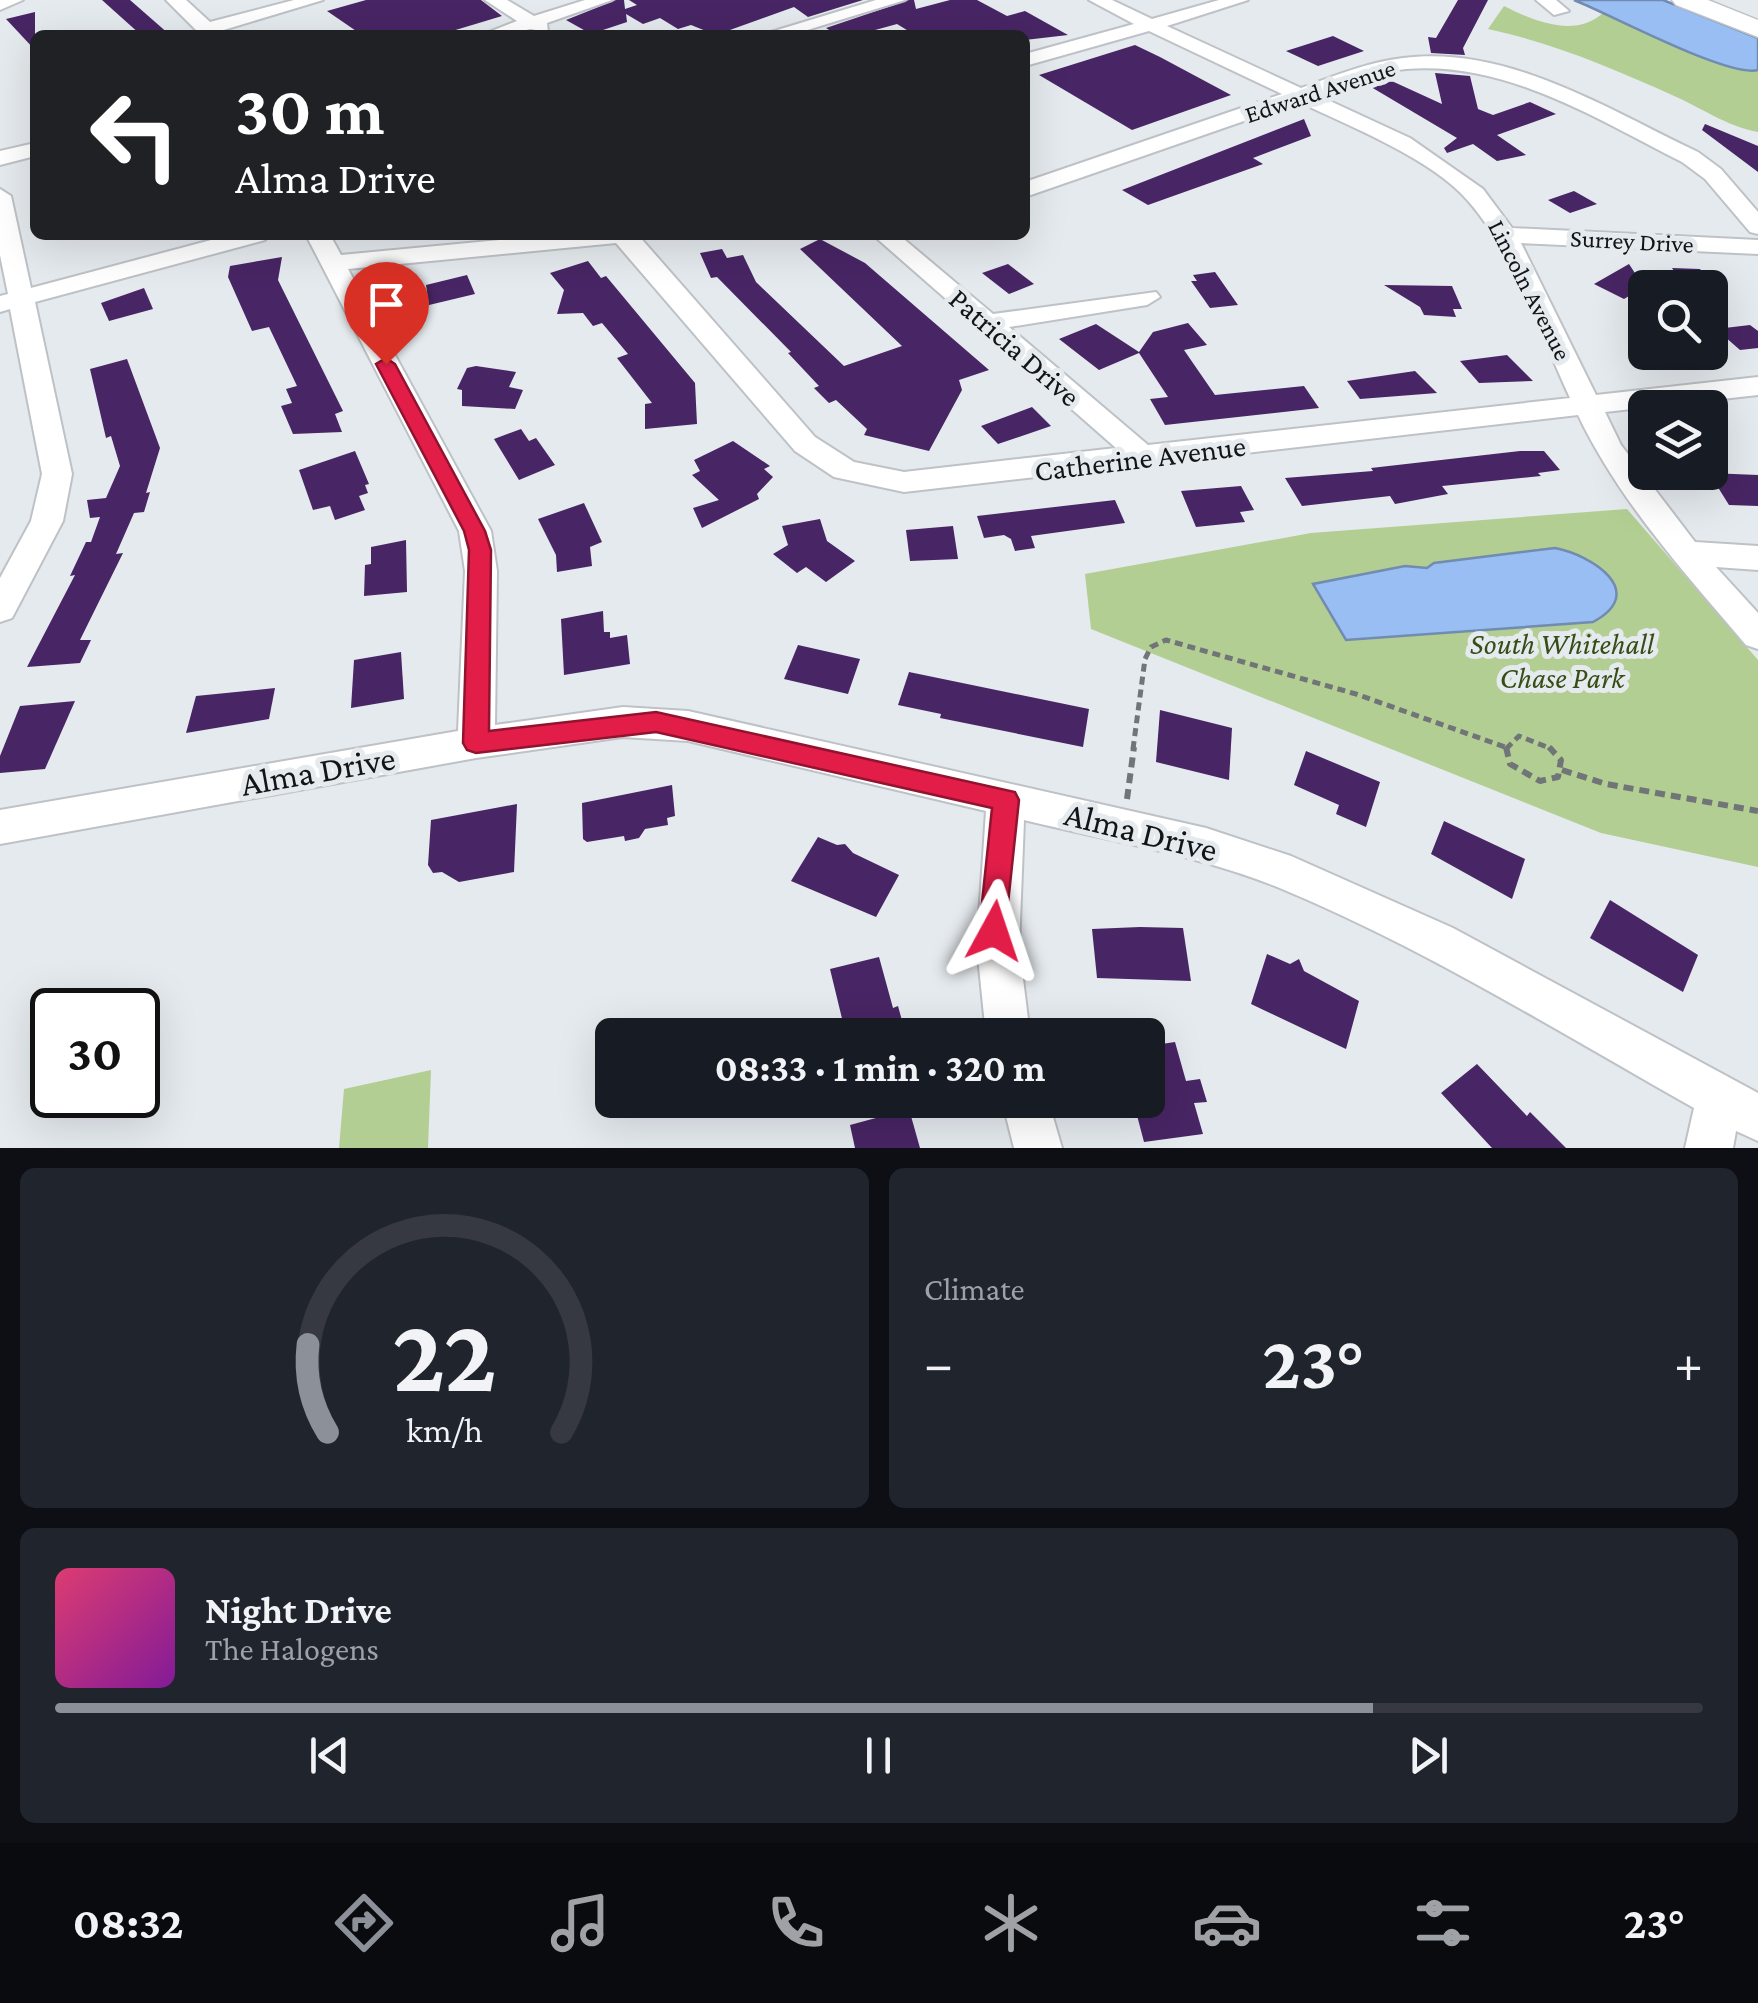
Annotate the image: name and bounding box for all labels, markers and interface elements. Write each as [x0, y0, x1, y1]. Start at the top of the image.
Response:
street label: Edward Avenue [1241, 54, 1399, 128]
icon: left [70, 70, 200, 200]
text: 30 m [235, 71, 384, 149]
text: Alma Drive [235, 153, 436, 203]
street label: Lincoln Avenue [1483, 216, 1577, 364]
street label: Surrey Drive [1569, 224, 1694, 259]
pin [344, 262, 429, 365]
map controls [1628, 270, 1728, 490]
button: search [1628, 270, 1728, 370]
icon: arrive [359, 277, 414, 332]
street label: Patricia Drive [943, 281, 1087, 413]
button: layers [1628, 390, 1728, 490]
street label: Catherine Avenue [1033, 429, 1247, 487]
park label: South Whitehall Chase Park [1470, 627, 1655, 694]
street label: Alma Drive [238, 738, 398, 804]
street label: Alma Drive [1061, 794, 1221, 870]
position arrow [942, 879, 1046, 983]
speed limit sign: 30 [30, 988, 160, 1118]
text: 08:33 · 1 min · 320 m [715, 1047, 1045, 1089]
text: Climate [924, 1271, 1025, 1307]
text: 22 [392, 1297, 497, 1412]
text: 23° [1262, 1321, 1365, 1404]
text: − [924, 1333, 953, 1394]
text: + [1674, 1333, 1703, 1394]
text: km/h [406, 1410, 483, 1450]
text: Night Drive [205, 1589, 392, 1631]
text: The Halogens [205, 1631, 379, 1667]
icon: previous [302, 1728, 357, 1783]
icon: pause [851, 1728, 906, 1783]
icon: next [1401, 1728, 1456, 1783]
icon: directions [329, 1888, 399, 1958]
icon: music [545, 1888, 615, 1958]
icon: phone [761, 1888, 831, 1958]
icon: climate [976, 1888, 1046, 1958]
icon: car [1192, 1888, 1262, 1958]
icon: filters [1408, 1888, 1478, 1958]
text: 08:32 [73, 1898, 183, 1948]
text: 23° [1623, 1898, 1685, 1948]

